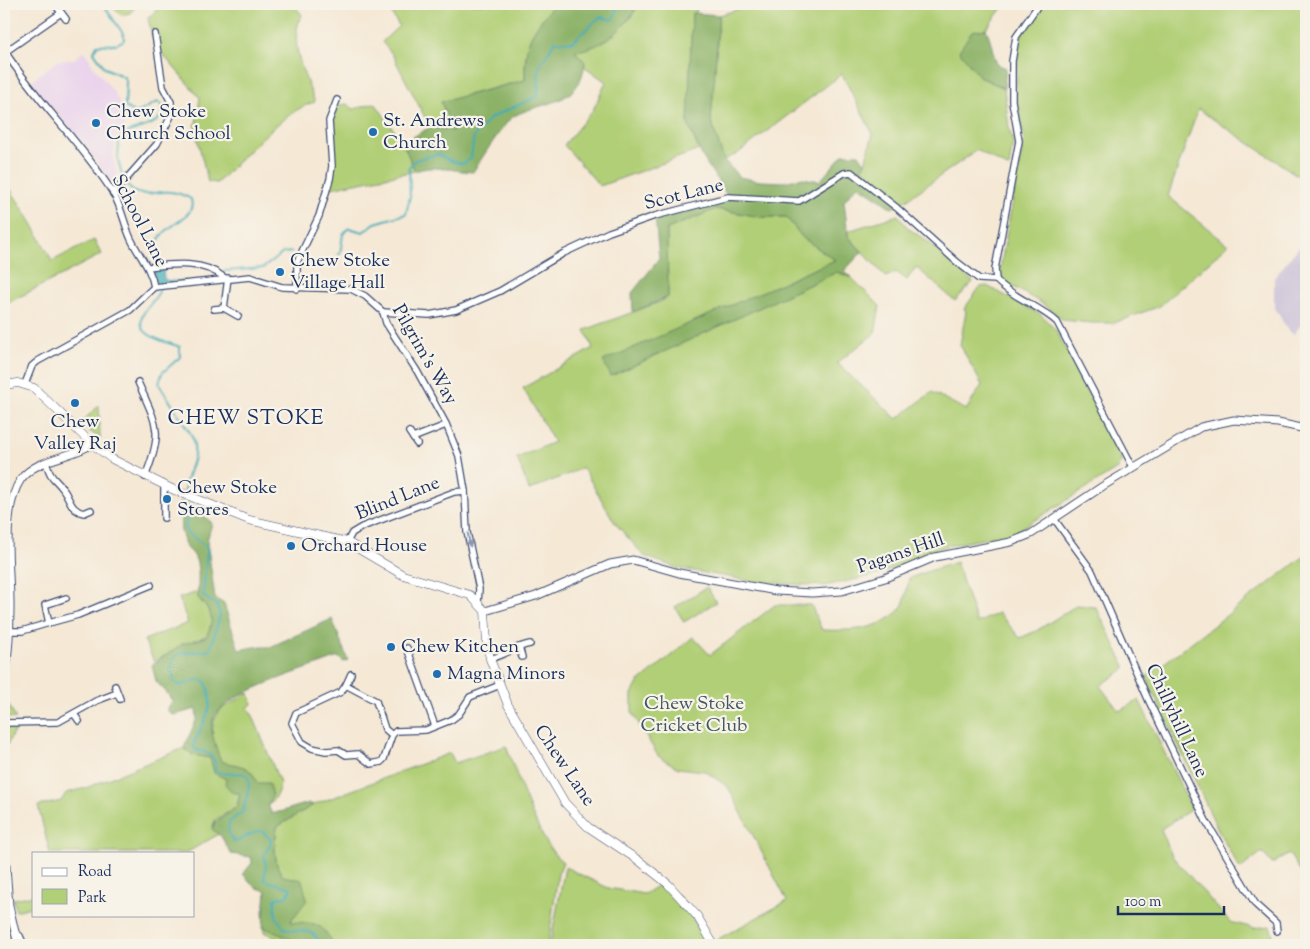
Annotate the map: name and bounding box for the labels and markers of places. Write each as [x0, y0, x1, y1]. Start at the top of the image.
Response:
place label: Chew Stoke Church School [106, 99, 231, 148]
place label: St. Andrews Church [383, 108, 484, 157]
marker: Chew Stoke Church School [90, 117, 102, 129]
marker: St. Andrews Church [367, 126, 379, 138]
place label: Chew Stoke Village Hall [290, 248, 390, 297]
marker: Chew Stoke Village Hall [274, 266, 286, 278]
marker: Chew Valley Raj [69, 397, 81, 409]
place label: Chew Valley Raj [34, 409, 116, 458]
place label: Chew Stoke Stores [177, 475, 277, 524]
marker: Chew Stoke Stores [161, 493, 173, 505]
place label: Orchard House [301, 533, 427, 560]
marker: Orchard House [285, 540, 297, 552]
place label: Chew Kitchen [401, 634, 519, 661]
marker: Chew Kitchen [385, 641, 397, 653]
place label: Magna Minors [447, 661, 565, 688]
marker: Magna Minors [431, 668, 443, 680]

